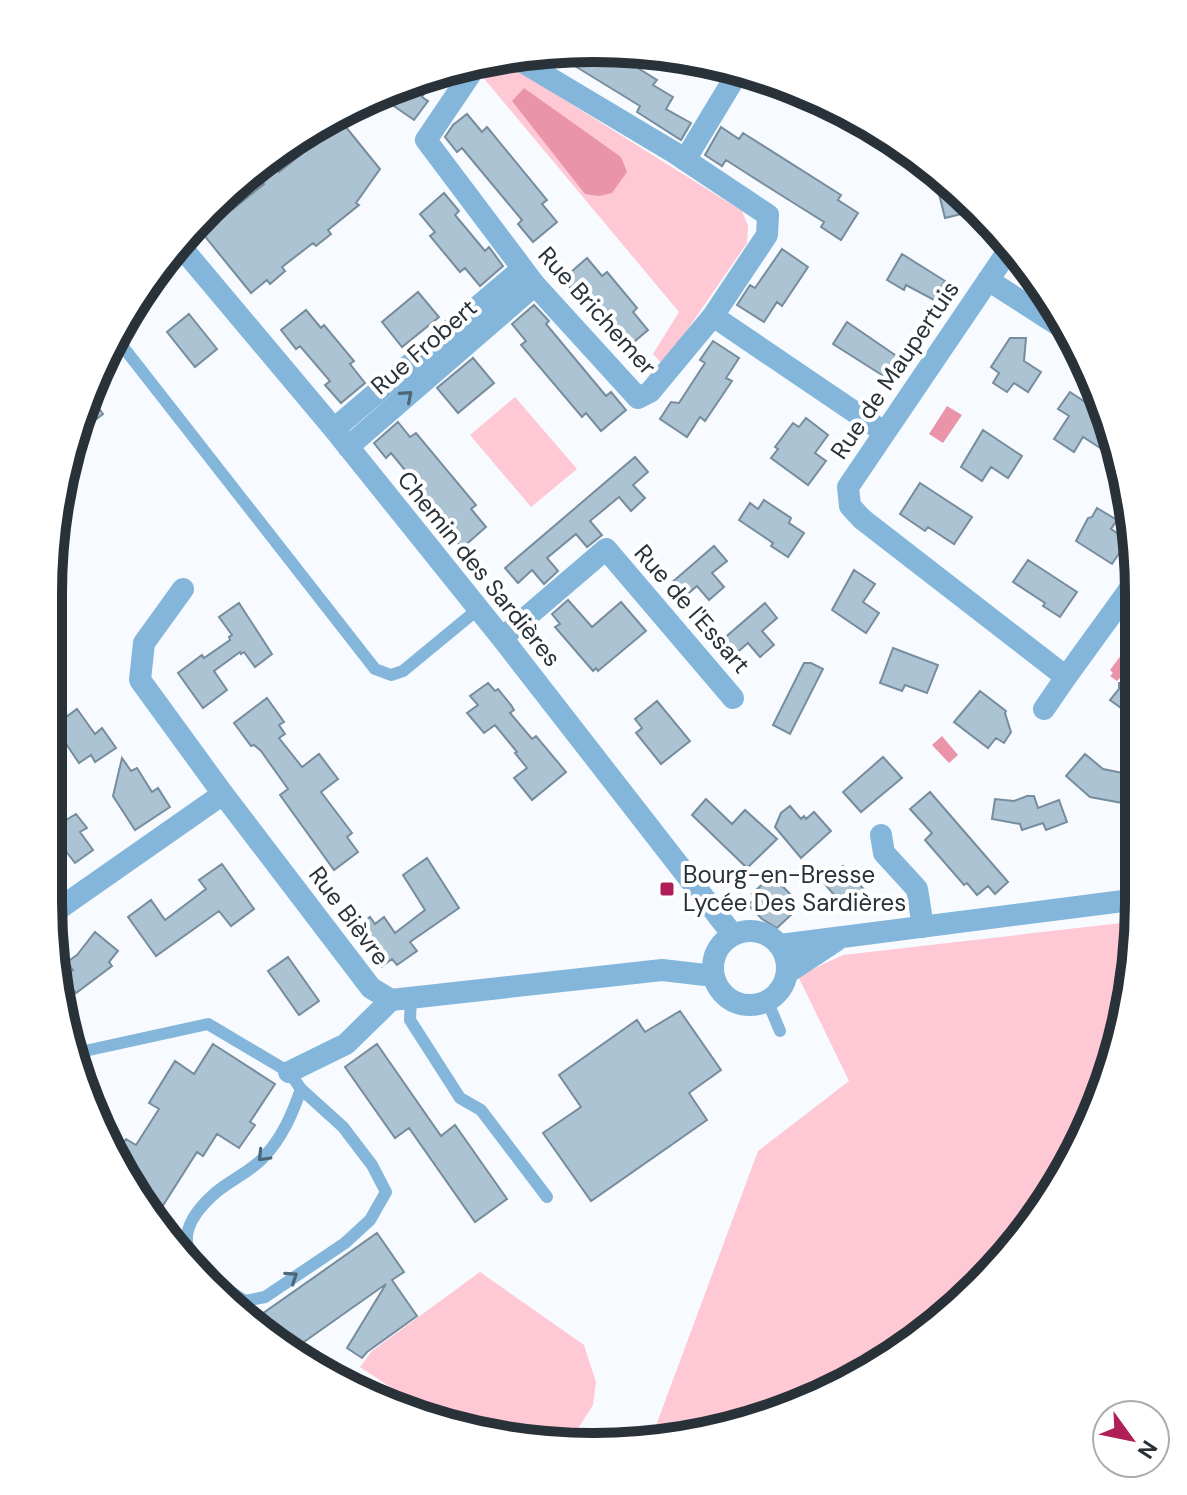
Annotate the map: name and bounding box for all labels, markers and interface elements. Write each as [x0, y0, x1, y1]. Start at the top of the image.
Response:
street label: Rue Brichemer [532, 240, 663, 381]
street label: Rue de Maupertuis [823, 275, 966, 465]
street label: Rue Frobert [364, 292, 483, 401]
one-way arrow [397, 391, 412, 406]
street label: Chemin des Sardières [391, 465, 568, 673]
street label: Rue de l'Essart [628, 538, 757, 680]
place label: Bourg-en-Bresse Lycée Des Sardières [683, 859, 906, 918]
street label: Rue Bièvre [302, 860, 397, 971]
marker: Bourg-en-Bresse Lycée Des Sardières [658, 880, 676, 898]
one-way arrow [258, 1147, 273, 1161]
one-way arrow [283, 1272, 298, 1287]
north arrow [1091, 1399, 1171, 1479]
text: N [1131, 1435, 1164, 1464]

